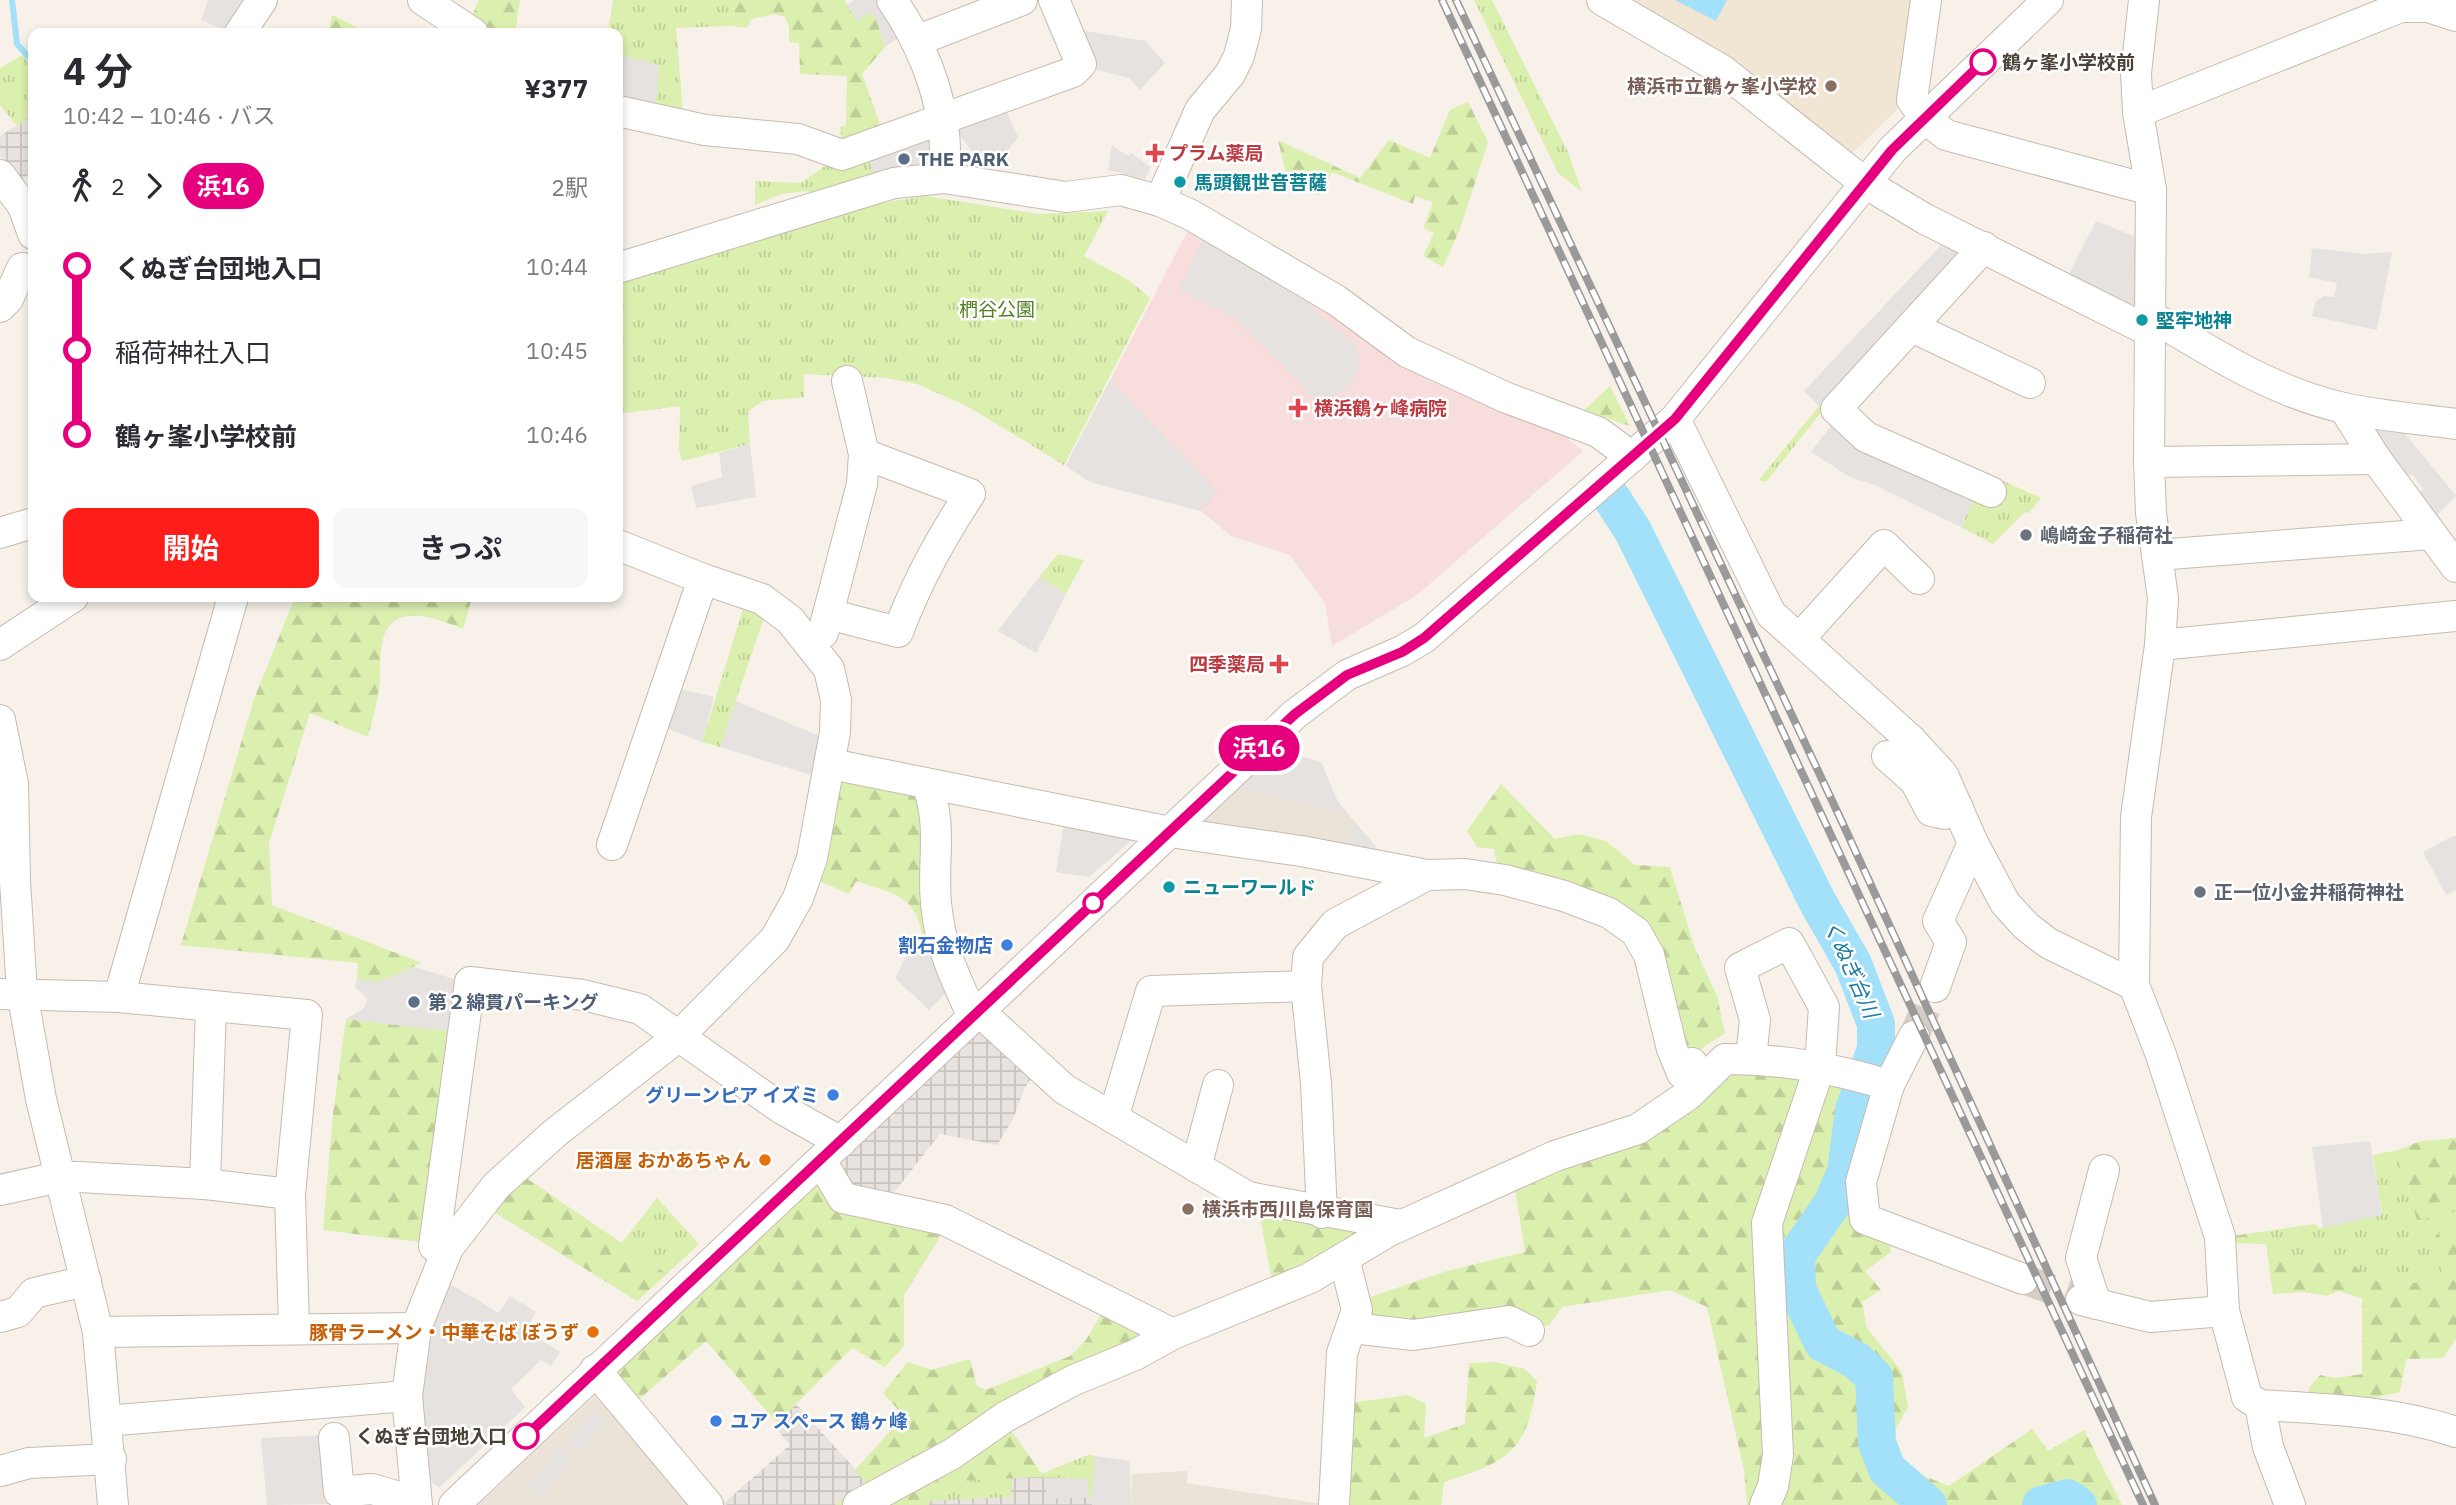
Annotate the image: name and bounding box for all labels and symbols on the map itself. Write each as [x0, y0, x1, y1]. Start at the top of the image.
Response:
marker: 鶴ヶ峯小学校前 [1970, 49, 1996, 75]
place label: 鶴ヶ峯小学校前 [2002, 50, 2135, 74]
place label: 横浜市立鶴ヶ峯小学校 [1627, 74, 1817, 98]
marker: 横浜市立鶴ヶ峯小学校 [1823, 78, 1839, 94]
place label: プラム薬局 [1169, 141, 1263, 165]
marker: プラム薬局 [1147, 145, 1163, 161]
place label: THE PARK [918, 147, 1009, 171]
marker: THE PARK [896, 151, 912, 167]
place label: 馬頭観世音菩薩 [1194, 170, 1327, 194]
marker: 馬頭観世音菩薩 [1172, 174, 1188, 190]
park label: 椚谷公園 [959, 297, 1035, 321]
place label: 堅牢地神 [2156, 308, 2232, 332]
marker: 堅牢地神 [2134, 312, 2150, 328]
place label: 横浜鶴ヶ峰病院 [1314, 396, 1447, 420]
marker: 横浜鶴ヶ峰病院 [1288, 398, 1308, 418]
place label: 嶋﨑金子稲荷社 [2040, 523, 2173, 547]
marker: 嶋﨑金子稲荷社 [2018, 527, 2034, 543]
place label: 四季薬局 [1189, 652, 1265, 676]
marker: 四季薬局 [1271, 656, 1287, 672]
line badge: 浜16 [1219, 725, 1299, 771]
place label: ニューワールド [1183, 875, 1316, 899]
marker: ニューワールド [1161, 879, 1177, 895]
place label: 正一位小金井稲荷神社 [2214, 880, 2404, 904]
marker: 正一位小金井稲荷神社 [2192, 884, 2208, 900]
unlabelled marker [1083, 893, 1103, 913]
water label: くぬぎ台川 [1818, 915, 1887, 1024]
place label: 割石金物店 [898, 933, 993, 957]
marker: 割石金物店 [999, 937, 1015, 953]
place label: 第２綿貫パーキング [428, 990, 598, 1014]
marker: 第２綿貫パーキング [406, 994, 422, 1010]
place label: グリーンピア イズミ [645, 1083, 819, 1107]
marker: グリーンピア イズミ [825, 1087, 841, 1103]
place label: 居酒屋 おかあちゃん [576, 1148, 751, 1172]
marker: 居酒屋 おかあちゃん [757, 1152, 773, 1168]
place label: 横浜市西川島保育園 [1202, 1197, 1373, 1221]
marker: 横浜市西川島保育園 [1180, 1201, 1196, 1217]
place label: 豚骨ラーメン・中華そば ぼうず [309, 1320, 579, 1344]
marker: 豚骨ラーメン・中華そば ぼうず [585, 1324, 601, 1340]
place label: ユア スペース 鶴ヶ峰 [730, 1409, 908, 1433]
marker: ユア スペース 鶴ヶ峰 [708, 1413, 724, 1429]
marker: くぬぎ台団地入口 [513, 1423, 539, 1449]
place label: くぬぎ台団地入口 [355, 1424, 507, 1448]

